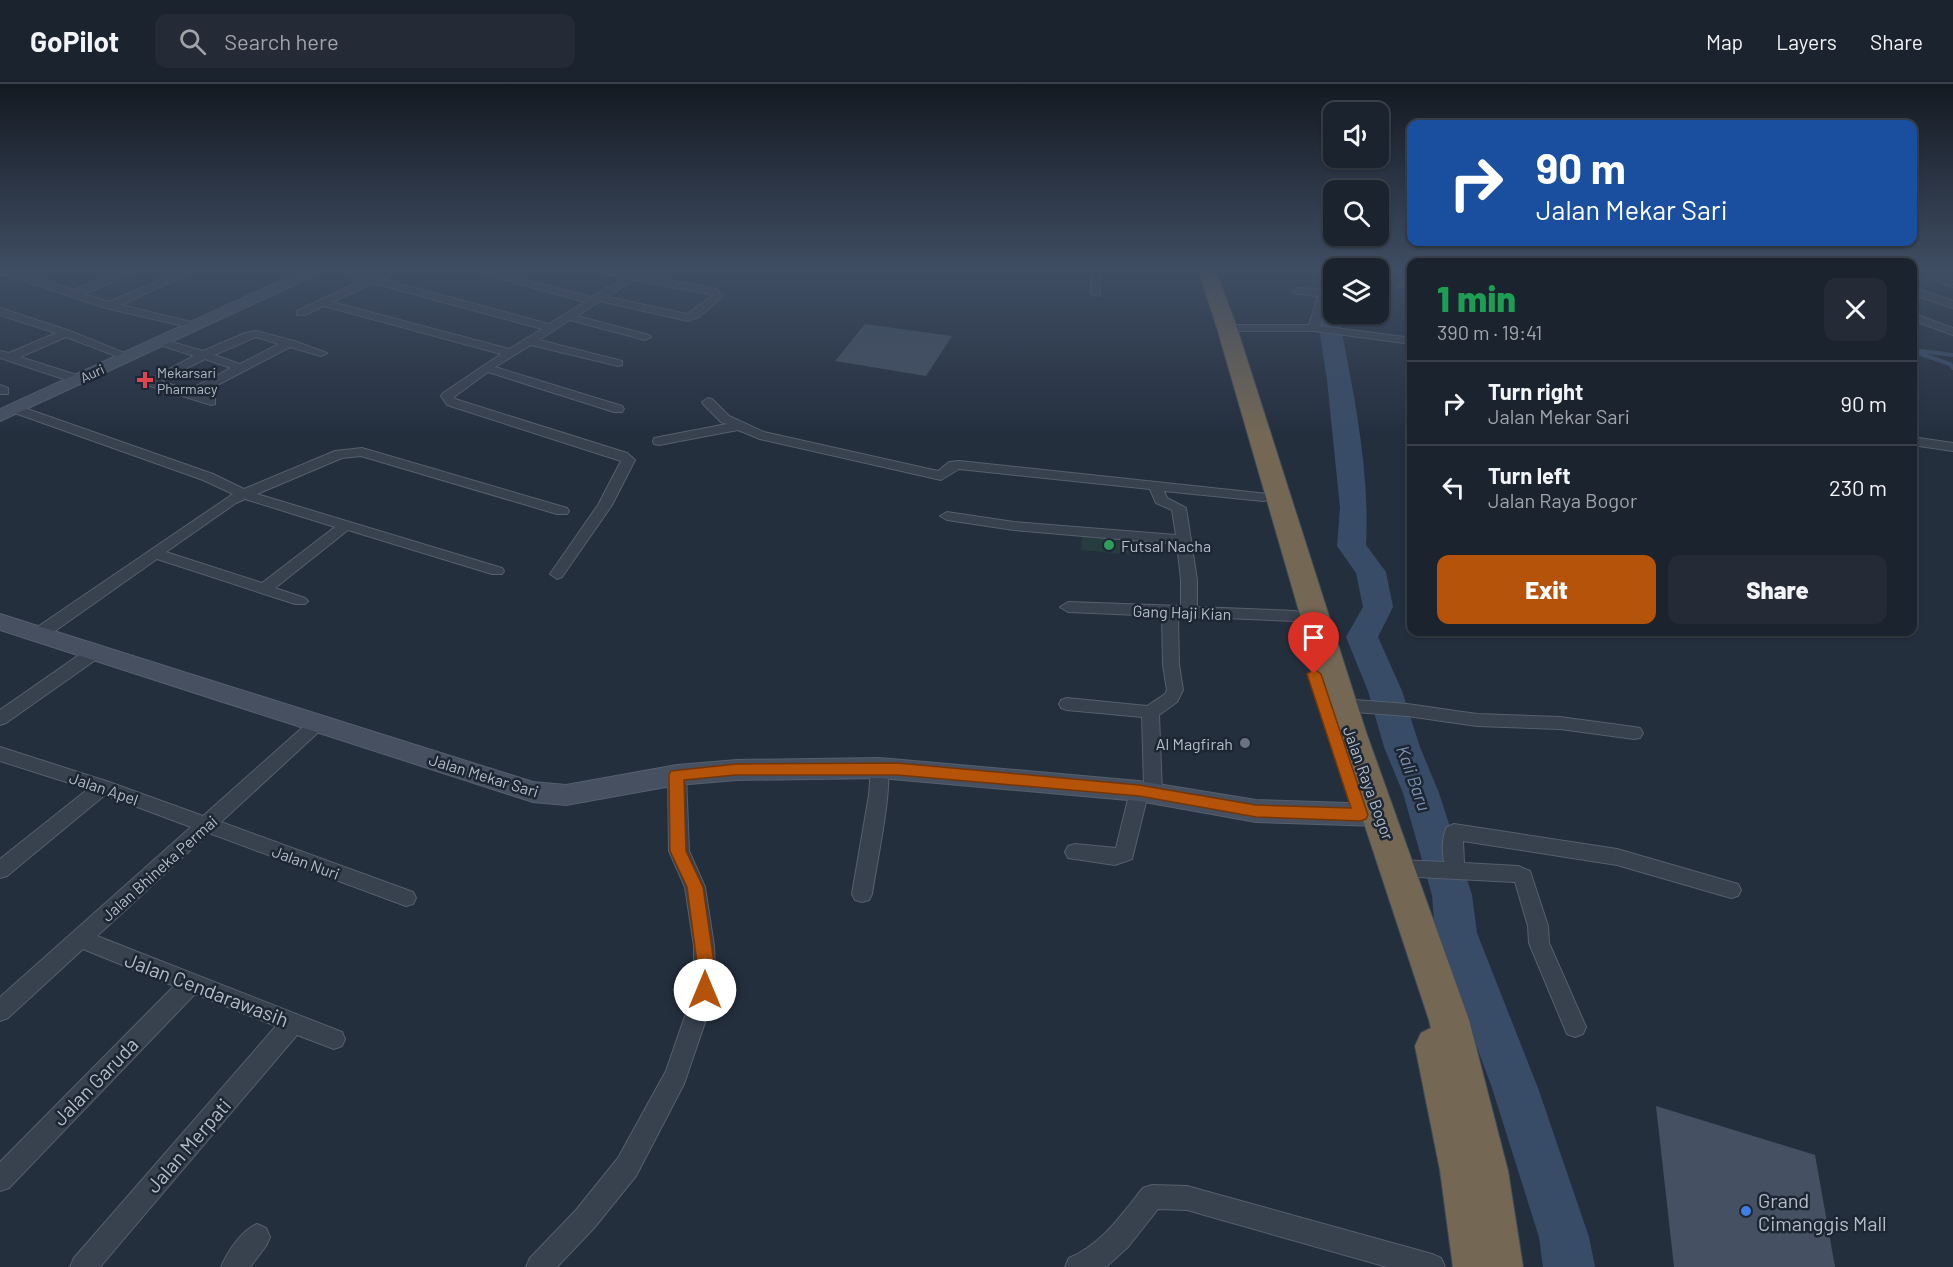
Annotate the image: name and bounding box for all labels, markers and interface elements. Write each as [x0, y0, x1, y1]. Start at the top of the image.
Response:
search box [155, 14, 575, 68]
text: GoPilot [30, 24, 119, 58]
icon: search [176, 25, 209, 58]
text: Search here [224, 28, 339, 54]
text: Map [1706, 29, 1743, 54]
text: Layers [1776, 29, 1837, 54]
text: Share [1870, 29, 1923, 54]
map controls [1323, 102, 1389, 324]
button: sound [1323, 102, 1389, 168]
text: 90 m [1536, 142, 1626, 192]
icon: right [1437, 144, 1515, 222]
button: search [1323, 180, 1389, 246]
text: Jalan Mekar Sari [1536, 193, 1728, 225]
button: layers [1323, 258, 1389, 324]
text: 1 min [1437, 276, 1516, 319]
button: close [1824, 278, 1887, 341]
text: 390 m · 19:41 [1437, 320, 1542, 344]
street label: Auri [77, 360, 107, 386]
place label: Mekarsari Pharmacy [157, 364, 218, 397]
marker: Mekarsari Pharmacy [138, 373, 152, 387]
text: Turn right [1488, 378, 1583, 404]
icon: right [1437, 387, 1470, 420]
text: 90 m [1841, 390, 1887, 416]
text: Jalan Mekar Sari [1488, 404, 1630, 428]
text: Turn left [1488, 462, 1571, 488]
icon: left [1437, 471, 1470, 504]
text: 230 m [1829, 474, 1887, 500]
text: Jalan Raya Bogor [1488, 488, 1637, 512]
place label: Futsal Nacha [1121, 536, 1211, 555]
marker: Futsal Nacha [1102, 538, 1116, 552]
button: Exit [1437, 555, 1656, 624]
button: Share [1668, 555, 1887, 624]
street label: Gang Haji Kian [1132, 601, 1232, 623]
pin [1288, 612, 1339, 674]
icon: arrive [1297, 621, 1330, 654]
street label: Jalan Raya Bogor [1340, 724, 1398, 843]
place label: Al Magfirah [1156, 734, 1233, 753]
marker: Al Magfirah [1238, 736, 1252, 750]
water label: Kali Baru [1392, 742, 1436, 814]
street label: Jalan Mekar Sari [427, 749, 541, 801]
street label: Jalan Apel [67, 767, 141, 809]
street label: Jalan Bhineka Permai [97, 811, 221, 925]
street label: Jalan Nuri [270, 841, 342, 883]
street label: Jalan Cendarawasih [122, 947, 292, 1031]
position arrow [673, 958, 737, 1022]
street label: Jalan Garuda [47, 1032, 143, 1130]
street label: Jalan Merpati [141, 1093, 235, 1197]
place label: Grand Cimanggis Mall [1758, 1188, 1887, 1235]
marker: Grand Cimanggis Mall [1739, 1204, 1753, 1218]

